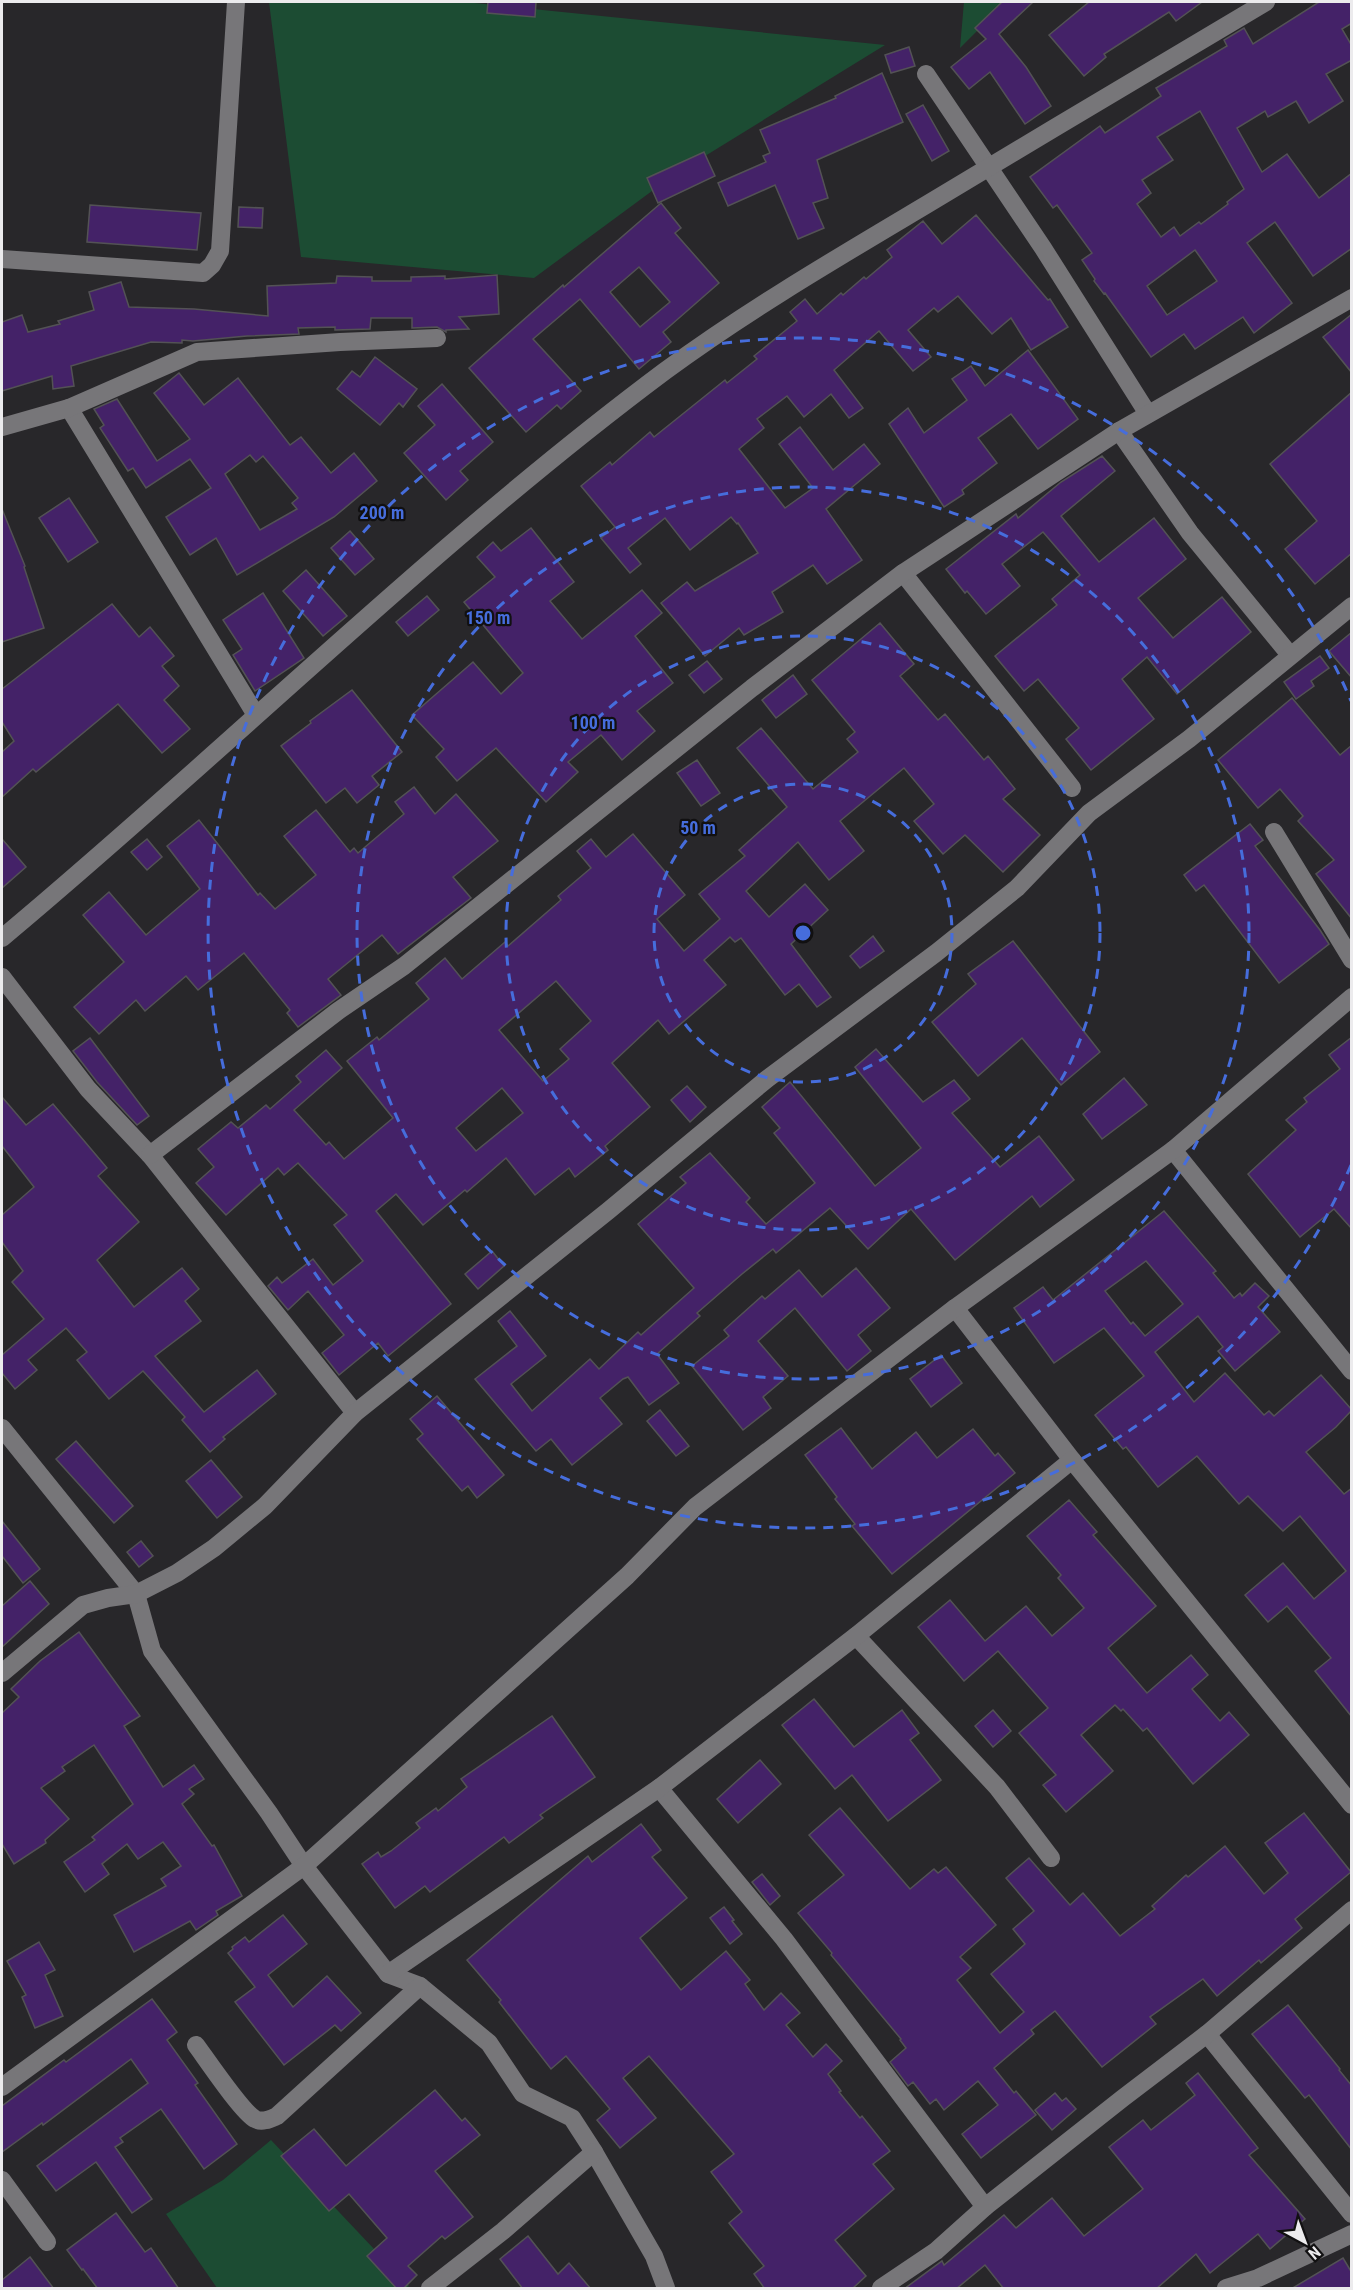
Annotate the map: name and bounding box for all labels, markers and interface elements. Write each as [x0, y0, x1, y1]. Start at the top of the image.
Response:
text: 200 m [360, 502, 404, 523]
text: 150 m [466, 607, 510, 628]
text: 100 m [571, 712, 615, 733]
text: 50 m [680, 817, 716, 838]
centre of rings [793, 923, 813, 943]
north arrow [1275, 2212, 1335, 2272]
text: N [1305, 2243, 1324, 2263]

